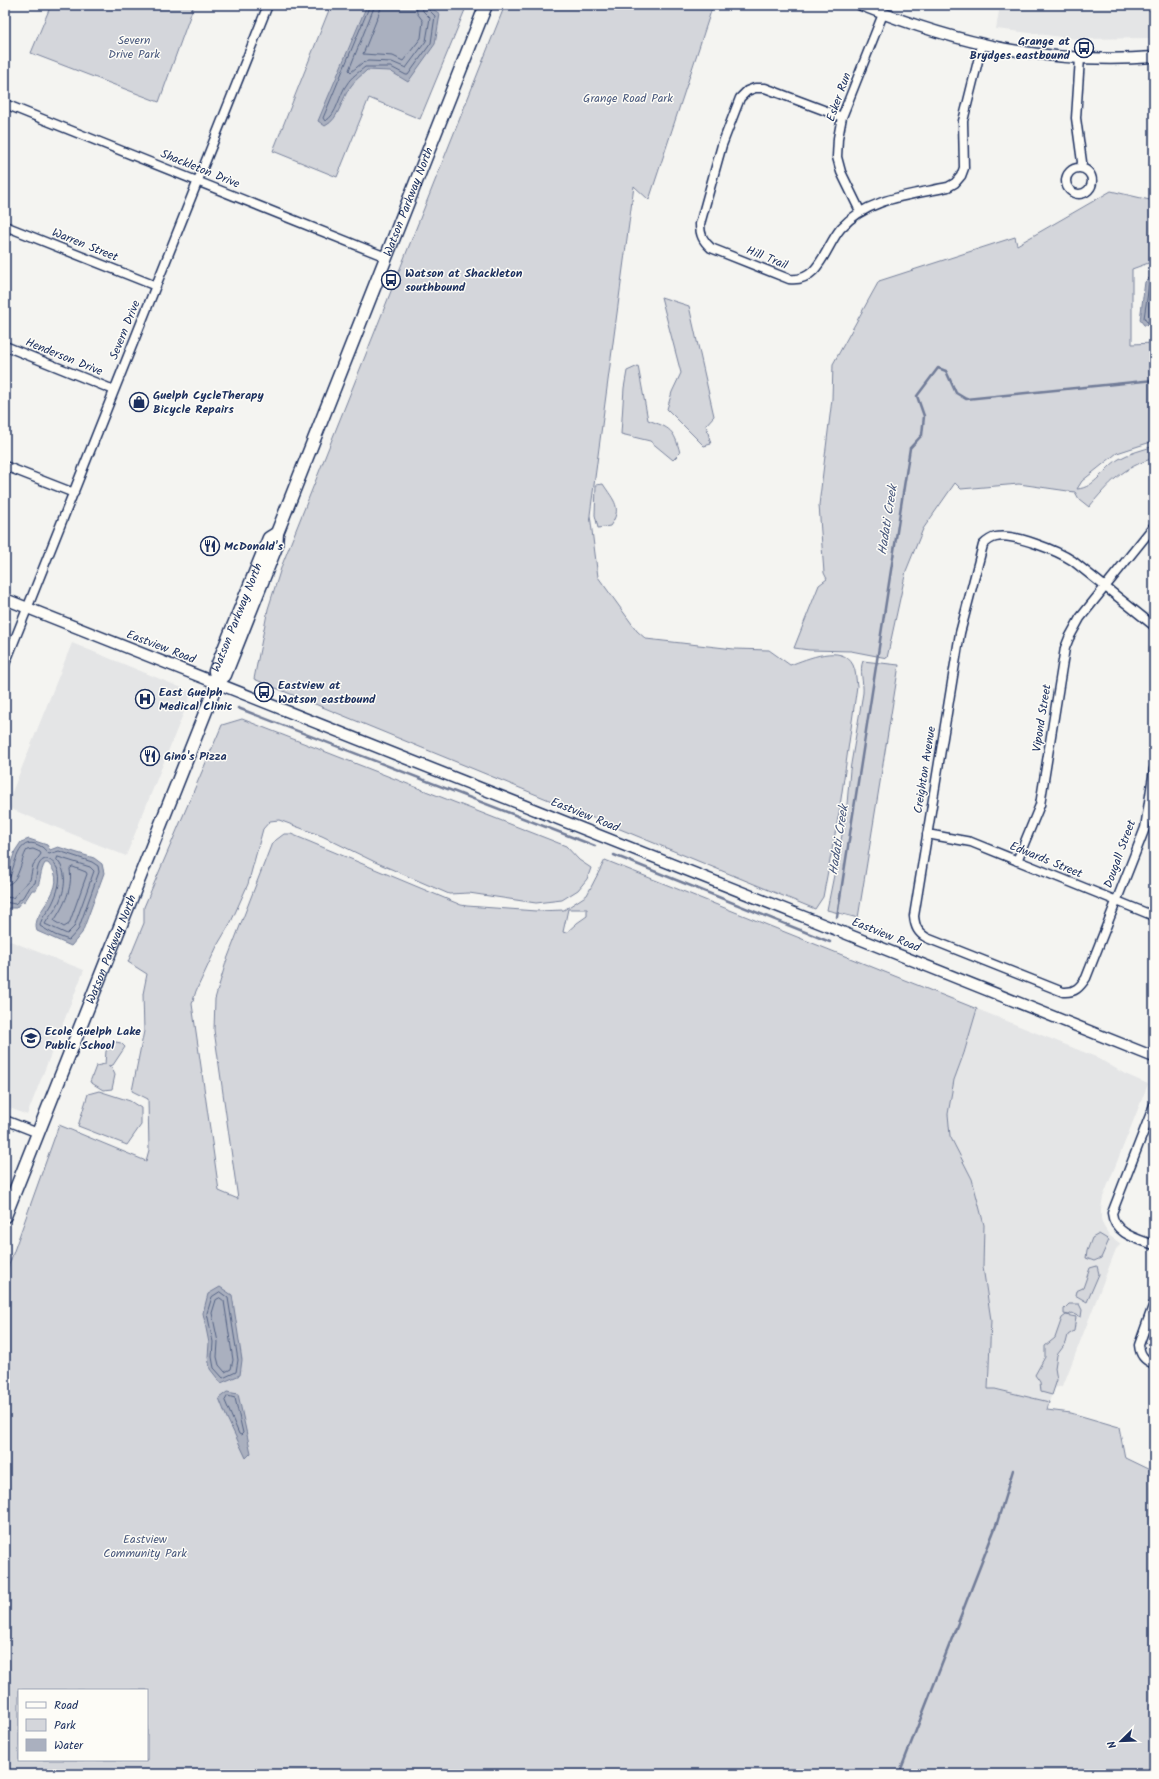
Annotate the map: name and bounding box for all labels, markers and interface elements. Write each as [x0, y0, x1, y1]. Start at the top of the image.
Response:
park label: Severn Drive Park [108, 31, 160, 64]
place label: Grange at Brydges eastbound [969, 32, 1071, 65]
bus stop icon: Grange at Brydges eastbound [1073, 37, 1095, 59]
street label: Esker Run [821, 70, 857, 124]
park label: Grange Road Park [583, 89, 673, 108]
street label: Shackleton Drive [157, 144, 243, 194]
street label: Watson Parkway North [378, 144, 438, 259]
street label: Warren Street [49, 223, 121, 267]
street label: Hill Trail [743, 241, 791, 275]
place label: Watson at Shackleton southbound [405, 264, 523, 297]
bus stop icon: Watson at Shackleton southbound [380, 269, 402, 291]
street label: Severn Drive [104, 297, 146, 363]
street label: Henderson Drive [22, 333, 106, 381]
place label: Guelph CycleTherapy Bicycle Repairs [153, 386, 264, 419]
shop icon: Guelph CycleTherapy Bicycle Repairs [128, 391, 150, 413]
water label: Hadati Creek [872, 482, 904, 557]
restaurant icon: McDonald's [199, 535, 221, 557]
place label: McDonald's [224, 537, 283, 556]
street label: Watson Parkway North [206, 560, 267, 675]
street label: Eastview Road [124, 625, 199, 669]
place label: Eastview at Watson eastbound [278, 676, 376, 709]
bus stop icon: Eastview at Watson eastbound [253, 681, 275, 703]
place label: East Guelph Medical Clinic [159, 683, 233, 716]
street label: Vipond Street [1027, 683, 1057, 753]
hospital icon: East Guelph Medical Clinic [134, 688, 156, 710]
street label: Creighton Avenue [909, 724, 941, 815]
restaurant icon: Gino's Pizza [139, 745, 161, 767]
place label: Gino's Pizza [164, 747, 227, 766]
street label: Eastview Road [548, 793, 623, 838]
water label: Hadati Creek [823, 802, 855, 877]
street label: Dougall Street [1099, 817, 1141, 891]
street label: Edwards Street [1007, 837, 1086, 883]
street label: Watson Parkway North [81, 892, 141, 1007]
street label: Eastview Road [849, 913, 924, 958]
place label: Ecole Guelph Lake Public School [45, 1022, 141, 1055]
school or university icon: Ecole Guelph Lake Public School [20, 1027, 42, 1049]
park label: Eastview Community Park [103, 1530, 187, 1563]
legend [18, 1689, 148, 1761]
text: Road [54, 1696, 79, 1715]
text: Park [54, 1716, 76, 1735]
north arrow [1101, 1721, 1141, 1761]
text: Water [54, 1736, 84, 1755]
text: N [1103, 1738, 1122, 1751]

